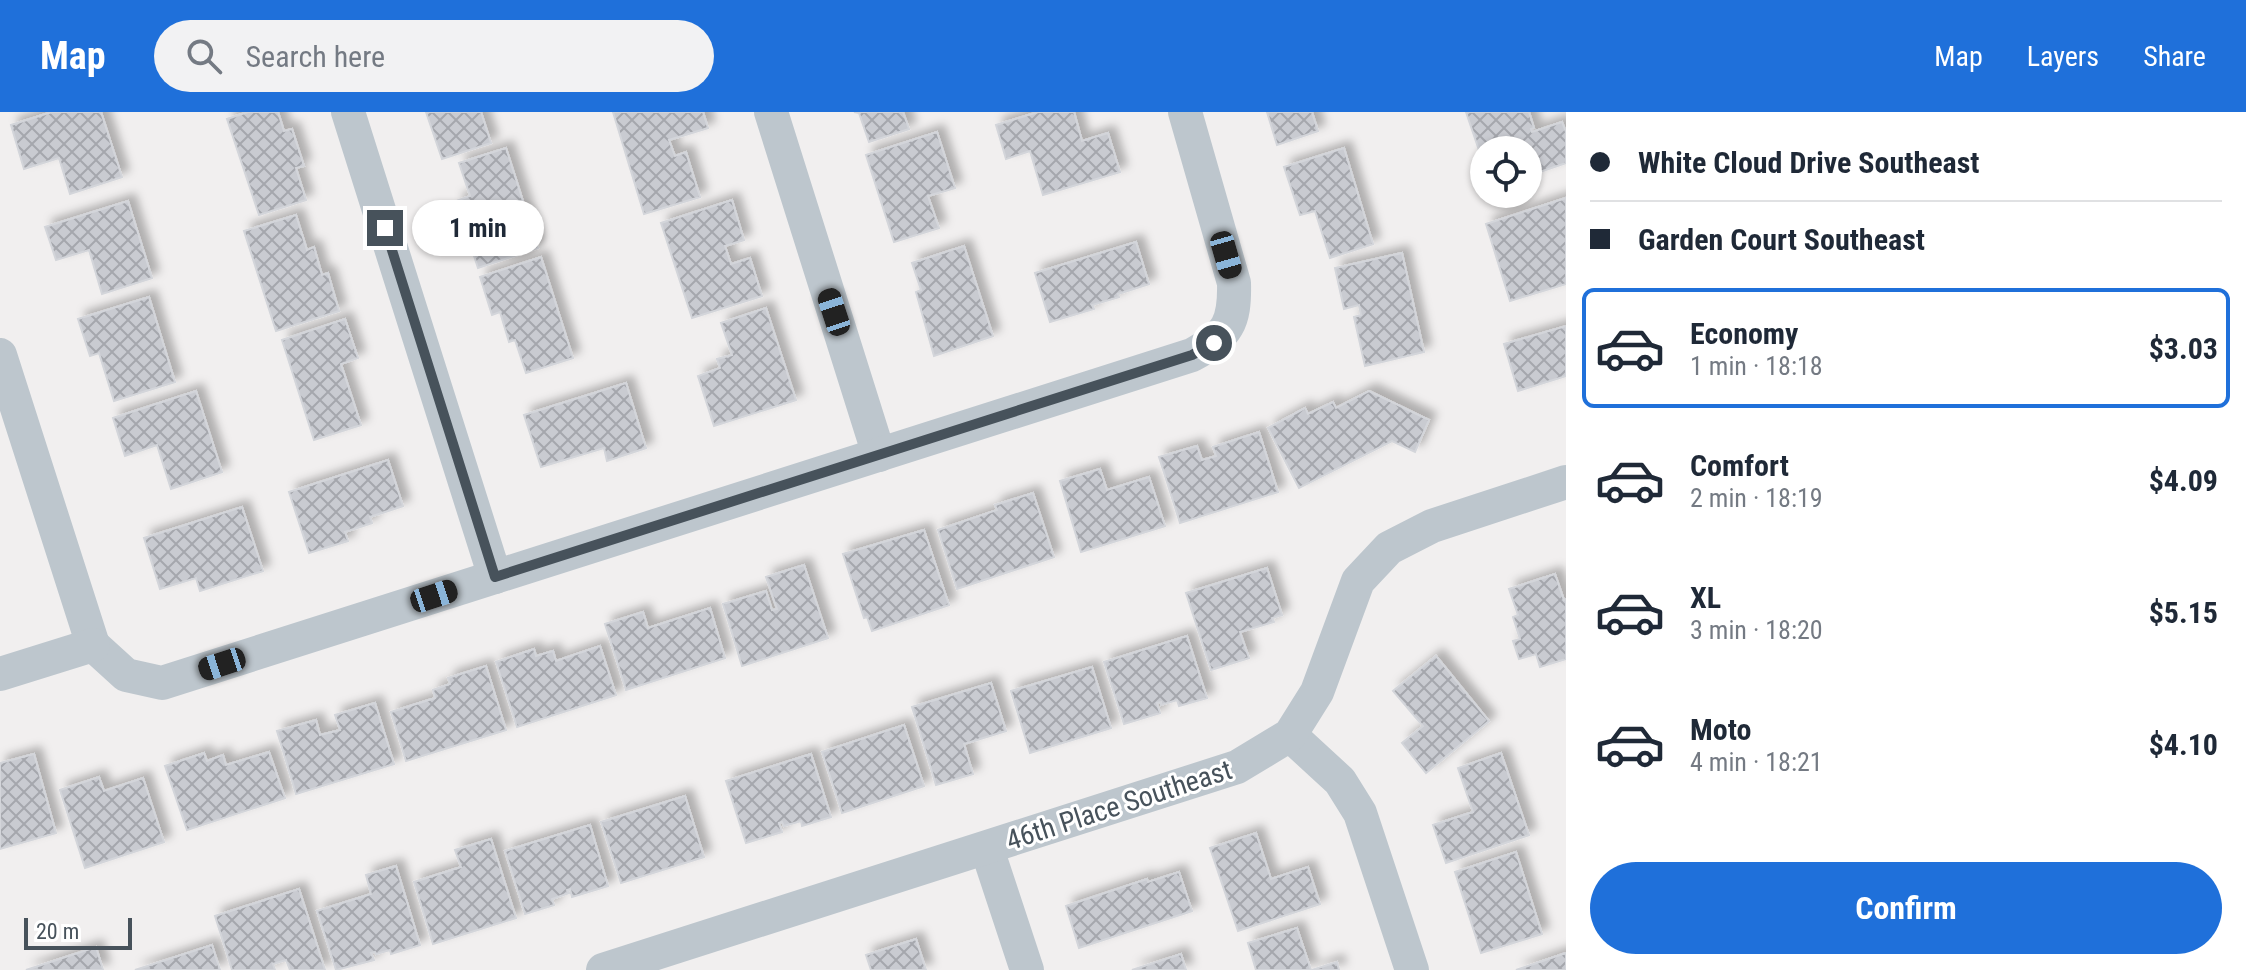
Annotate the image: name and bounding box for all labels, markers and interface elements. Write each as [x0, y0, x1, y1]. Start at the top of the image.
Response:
search box [154, 20, 714, 92]
text: Map [40, 34, 106, 78]
icon: search [182, 34, 226, 78]
text: Search here [246, 39, 385, 74]
text: Map [1934, 40, 1983, 73]
text: Layers [2027, 40, 2099, 73]
text: Share [2143, 40, 2206, 73]
map controls [1470, 136, 1542, 208]
button: locate [1470, 136, 1542, 208]
text: White Cloud Drive Southeast [1638, 145, 1980, 180]
callout: 1 min [413, 200, 545, 256]
route end [367, 210, 403, 246]
text: 1 min [449, 213, 507, 243]
text: Garden Court Southeast [1638, 222, 1925, 257]
car [1208, 229, 1244, 281]
car [815, 285, 853, 339]
icon: car [1594, 312, 1666, 384]
text: Economy [1690, 316, 1798, 351]
route start [1196, 325, 1232, 361]
text: $3.03 [2149, 331, 2218, 366]
text: 1 min · 18:18 [1690, 351, 1823, 381]
icon: car [1594, 444, 1666, 516]
text: Comfort [1690, 448, 1789, 483]
text: $4.09 [2149, 463, 2218, 498]
text: 2 min · 18:19 [1690, 483, 1823, 513]
icon: car [1594, 576, 1666, 648]
car [407, 577, 461, 615]
text: XL [1690, 580, 1721, 615]
text: $5.15 [2149, 595, 2218, 630]
text: 3 min · 18:20 [1690, 615, 1823, 645]
car [195, 645, 249, 683]
icon: car [1594, 708, 1666, 780]
text: Moto [1690, 712, 1751, 747]
text: $4.10 [2149, 727, 2218, 762]
text: 4 min · 18:21 [1690, 747, 1823, 777]
street label: 46th Place Southeast [1002, 753, 1236, 857]
button: Confirm [1590, 862, 2222, 954]
scale bar [24, 914, 132, 950]
text: 20 m [36, 919, 79, 944]

